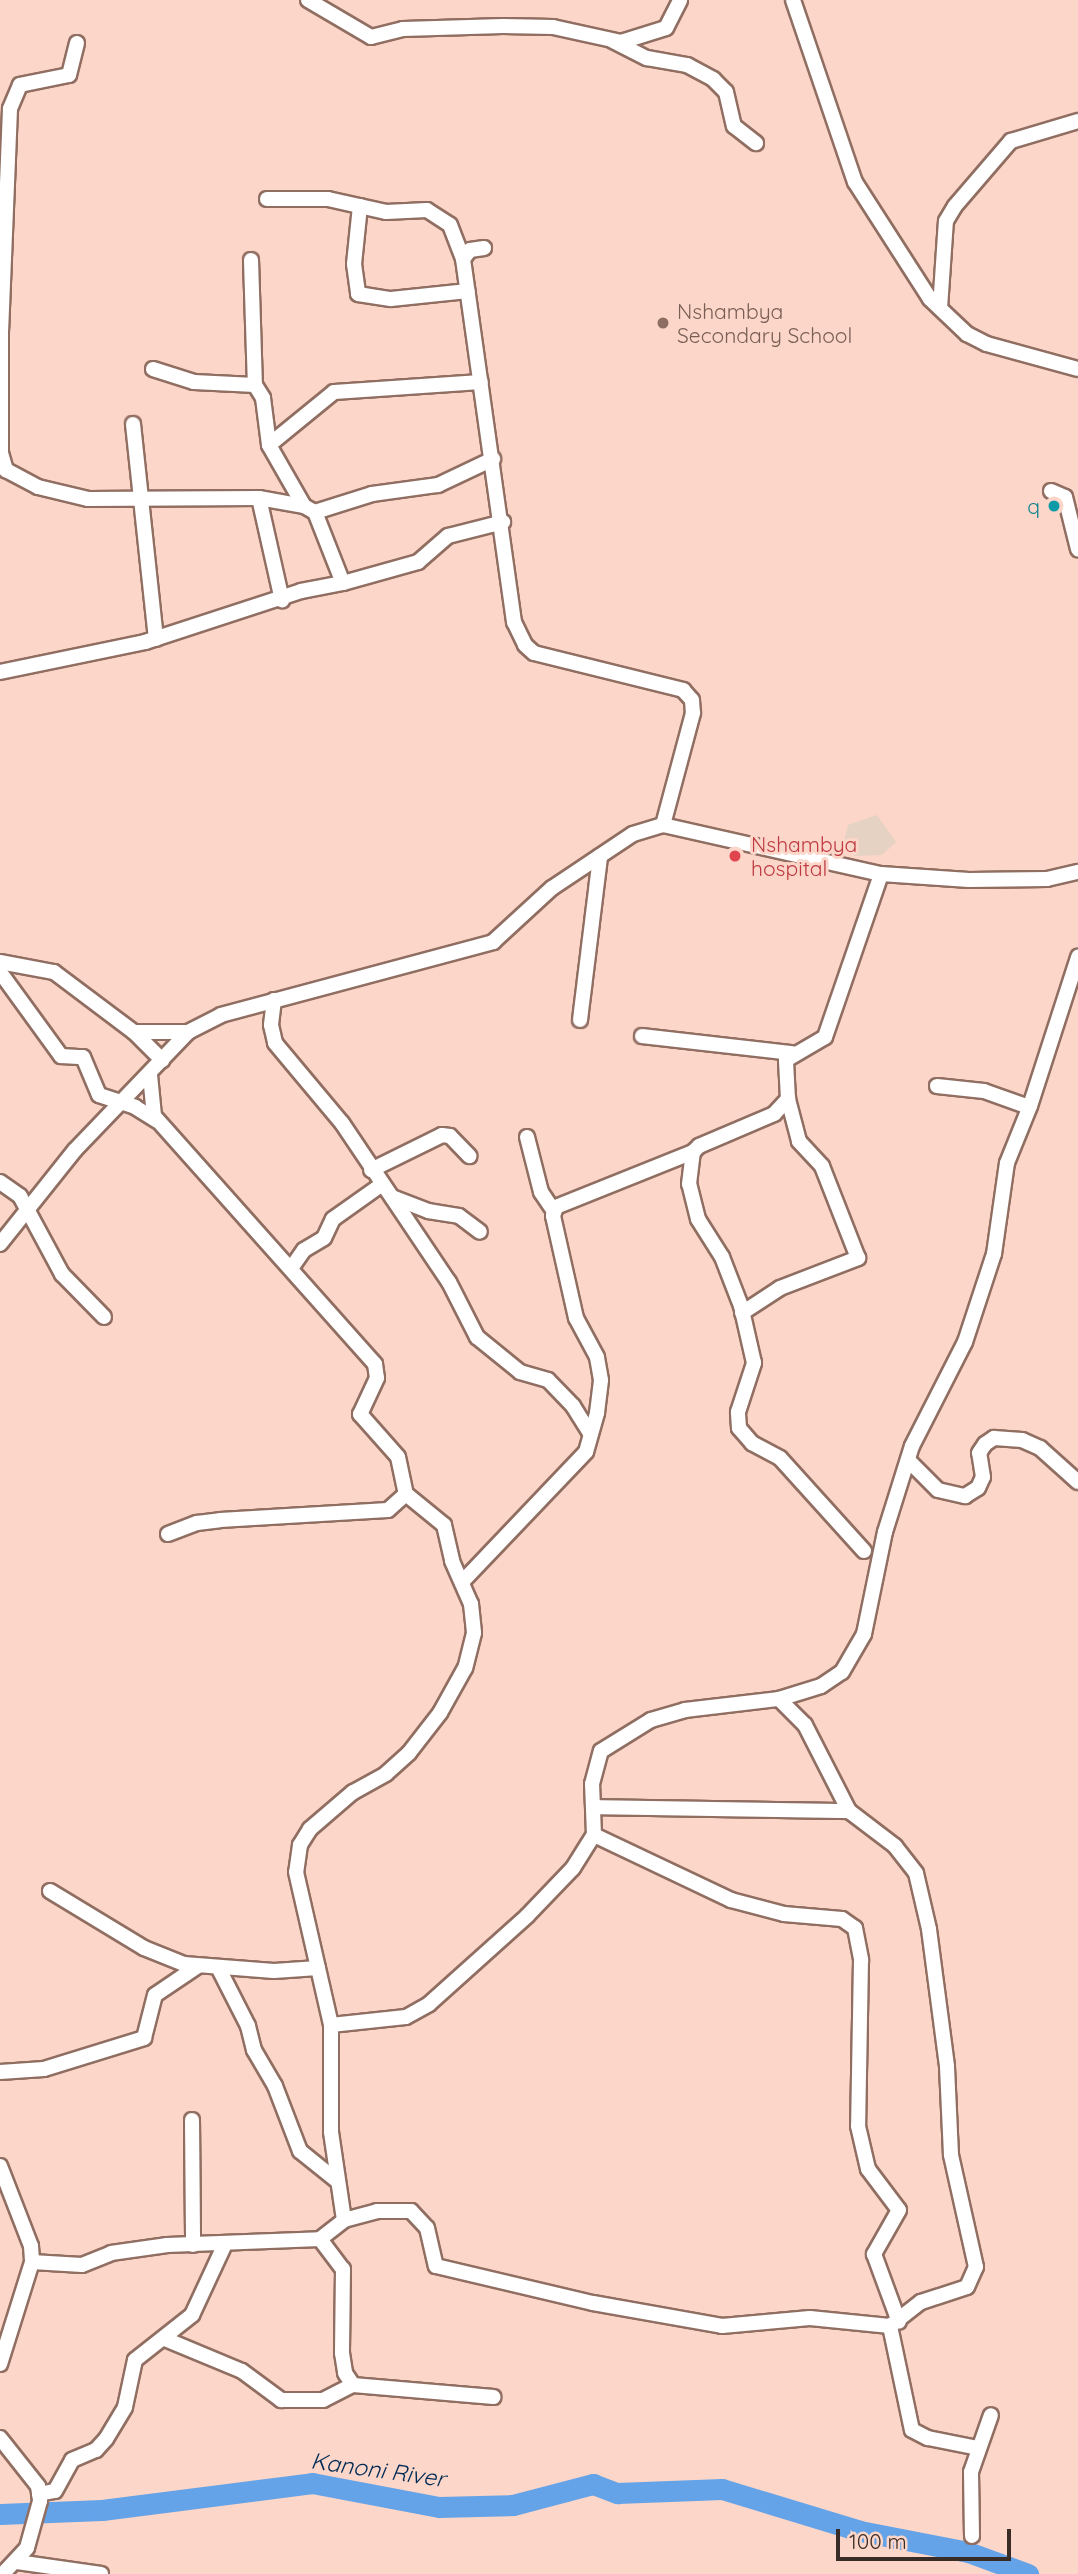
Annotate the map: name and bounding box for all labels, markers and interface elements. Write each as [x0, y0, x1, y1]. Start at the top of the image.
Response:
place label: Nshambya Secondary School [677, 298, 852, 348]
marker: Nshambya Secondary School [655, 315, 671, 331]
place label: q [1027, 493, 1040, 519]
marker: q [1046, 498, 1062, 514]
place label: Nshambya hospital [751, 831, 857, 881]
marker: Nshambya hospital [725, 846, 745, 866]
water label: Kanoni River [309, 2447, 447, 2493]
scale bar [840, 2514, 1015, 2558]
text: 100 m [849, 2528, 907, 2554]

